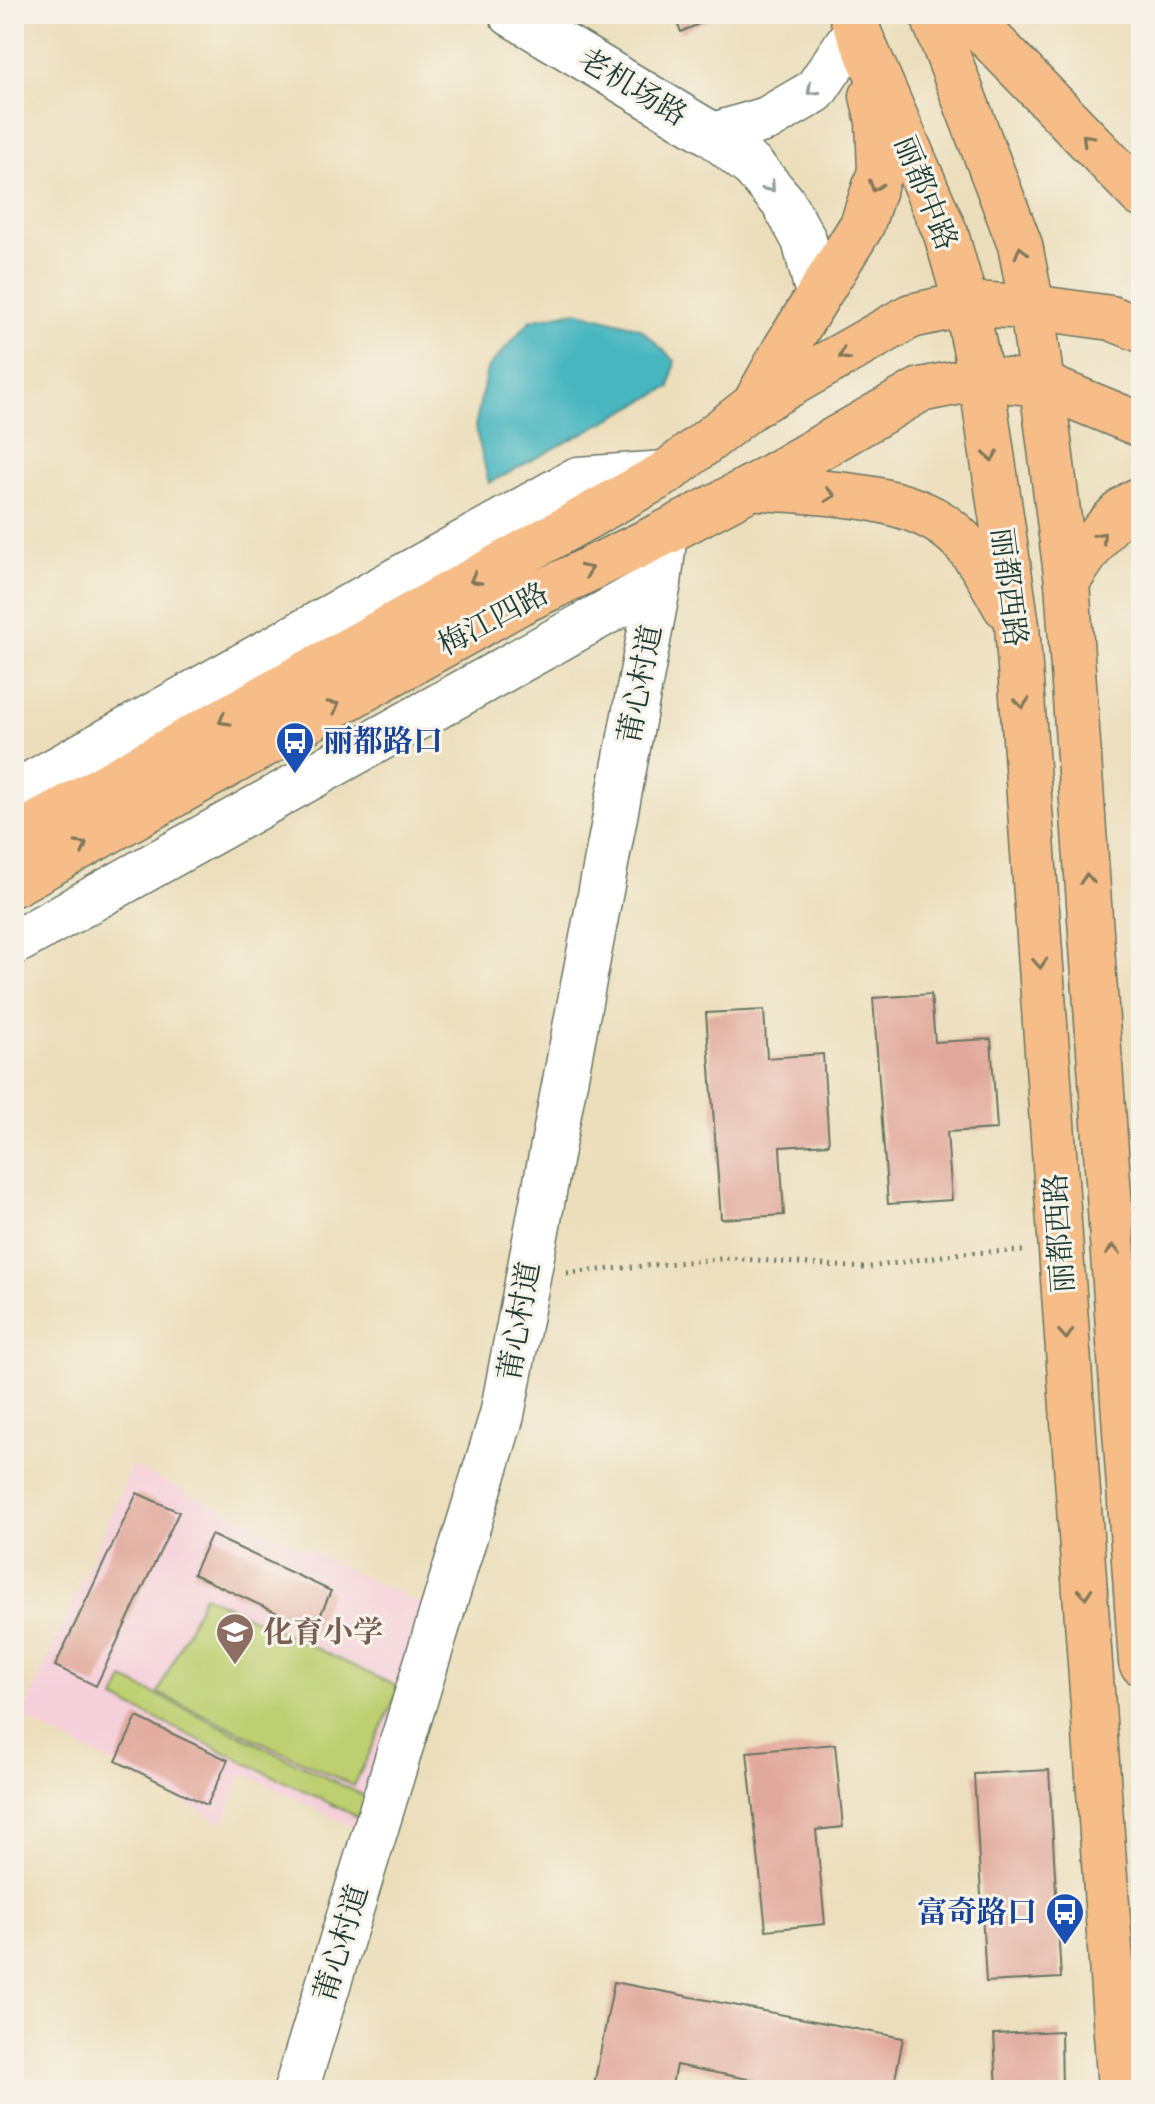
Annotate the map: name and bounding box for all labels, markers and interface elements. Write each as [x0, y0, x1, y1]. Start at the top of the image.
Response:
street label: 老机场路 [572, 41, 694, 133]
one-way arrow [807, 81, 822, 95]
street label: 丽都中路 [887, 131, 965, 255]
one-way arrow [1082, 134, 1096, 148]
one-way arrow [761, 178, 775, 193]
one-way arrow [868, 179, 884, 193]
one-way arrow [1013, 245, 1030, 259]
one-way arrow [837, 345, 852, 360]
one-way arrow [982, 449, 999, 463]
one-way arrow [824, 487, 837, 504]
street label: 丽都西路 [984, 525, 1034, 649]
one-way arrow [1091, 531, 1105, 546]
one-way arrow [579, 564, 594, 580]
one-way arrow [469, 570, 484, 585]
street label: 梅江四路 [432, 575, 554, 663]
street label: 莆心村道 [611, 622, 669, 746]
one-way arrow [1013, 697, 1030, 710]
one-way arrow [325, 700, 339, 716]
one-way arrow [218, 710, 233, 726]
bus stop icon: 丽都路口 [274, 720, 316, 775]
place label: 丽都路口 [323, 723, 443, 759]
one-way arrow [73, 840, 88, 856]
one-way arrow [1079, 872, 1096, 885]
one-way arrow [1031, 957, 1048, 970]
street label: 丽都西路 [1037, 1172, 1081, 1294]
one-way arrow [1105, 1243, 1122, 1256]
street label: 莆心村道 [491, 1259, 547, 1383]
one-way arrow [1057, 1328, 1074, 1341]
one-way arrow [1076, 1587, 1093, 1600]
school or university icon: 化育小学 [214, 1611, 256, 1666]
place label: 化育小学 [263, 1614, 383, 1650]
street label: 莆心村道 [306, 1880, 376, 2006]
bus stop icon: 富奇路口 [1044, 1891, 1086, 1946]
place label: 富奇路口 [917, 1894, 1037, 1930]

